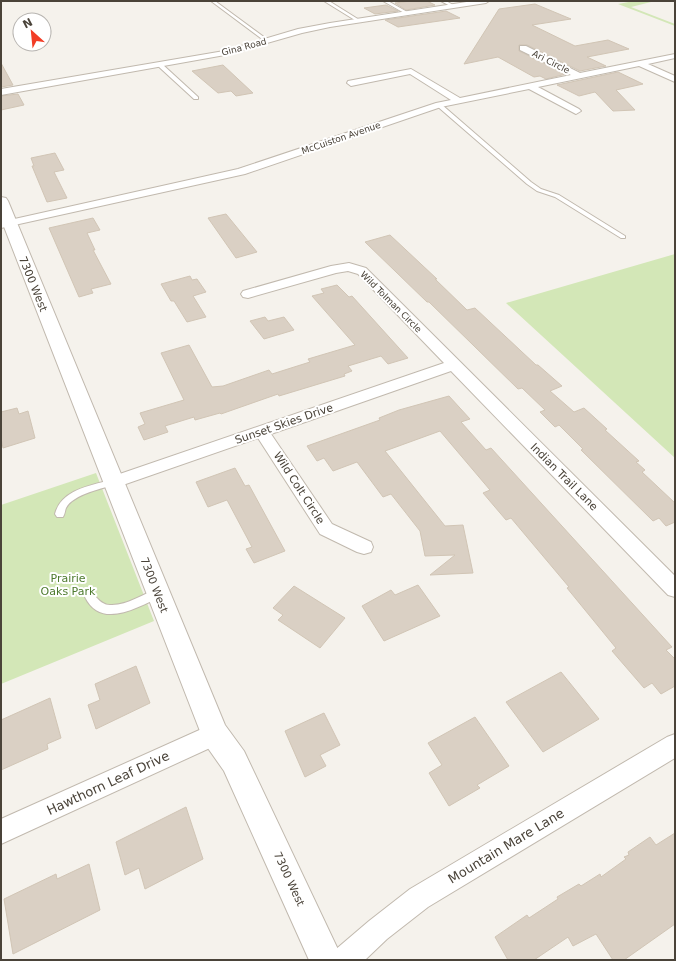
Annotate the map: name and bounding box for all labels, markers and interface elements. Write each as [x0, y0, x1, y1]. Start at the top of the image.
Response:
north arrow [12, 12, 52, 52]
text: N [21, 16, 35, 31]
street label: Gina Road [220, 36, 268, 58]
street label: Ari Circle [531, 48, 572, 76]
street label: McCuiston Avenue [300, 120, 382, 156]
street label: 7300 West [16, 254, 50, 314]
street label: Wild Tolman Circle [358, 269, 424, 335]
street label: Sunset Skies Drive [233, 401, 335, 447]
street label: Indian Trail Lane [528, 441, 601, 514]
street label: Wild Colt Circle [271, 449, 327, 527]
street label: 7300 West [137, 555, 171, 615]
park label: Prairie Oaks Park [41, 572, 96, 598]
street label: Hawthorn Leaf Drive [44, 748, 172, 818]
street label: Mountain Mare Lane [445, 805, 567, 887]
street label: 7300 West [271, 850, 308, 909]

